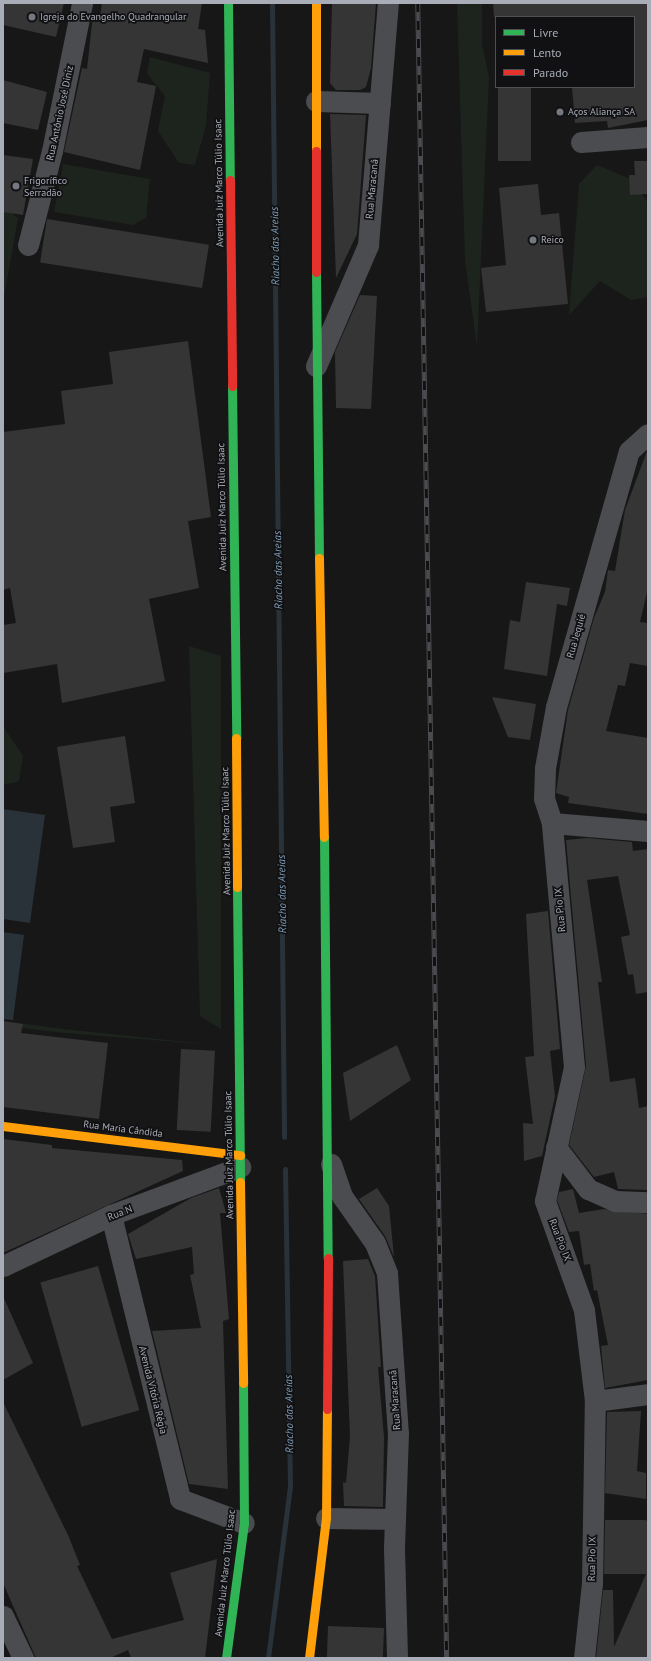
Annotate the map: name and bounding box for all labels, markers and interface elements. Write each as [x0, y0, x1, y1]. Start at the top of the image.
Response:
place label: Igreja do Evangelho Quadrangular [40, 11, 186, 23]
marker: Igreja do Evangelho Quadrangular [27, 12, 37, 22]
legend [495, 16, 635, 88]
text: Livre [533, 25, 558, 40]
text: Lento [533, 45, 562, 60]
street label: Rua Antônio José Diniz [44, 64, 76, 162]
text: Parado [533, 65, 568, 80]
place label: Aços Aliança SA [568, 106, 635, 118]
marker: Aços Aliança SA [555, 107, 565, 117]
street label: Avenida Juiz Marco Túlio Isaac [212, 119, 226, 247]
street label: Rua Maracanã [363, 159, 381, 219]
place label: Frigorífico Serradão [24, 174, 67, 198]
marker: Frigorífico Serradão [11, 181, 21, 191]
water label: Riacho das Areias [268, 206, 282, 286]
place label: Reico [541, 234, 564, 246]
marker: Reico [528, 235, 538, 245]
street label: Avenida Juiz Marco Túlio Isaac [215, 443, 229, 571]
water label: Riacho das Areias [271, 530, 285, 610]
street label: Rua Jequié [564, 613, 588, 659]
street label: Avenida Juiz Marco Túlio Isaac [219, 767, 233, 895]
water label: Riacho das Areias [275, 854, 289, 934]
street label: Rua Pio IX [552, 887, 568, 933]
street label: Avenida Juiz Marco Túlio Isaac [222, 1091, 236, 1219]
street label: Rua Maria Cândida [83, 1118, 163, 1140]
street label: Rua N [106, 1203, 134, 1223]
street label: Rua Pio IX [546, 1217, 574, 1263]
street label: Avenida Vitória Régia [136, 1345, 170, 1435]
street label: Rua Maracanã [387, 1370, 403, 1430]
water label: Riacho das Areias [282, 1374, 296, 1454]
street label: Avenida Juiz Marco Túlio Isaac [212, 1508, 238, 1638]
street label: Rua Pio IX [586, 1537, 598, 1581]

